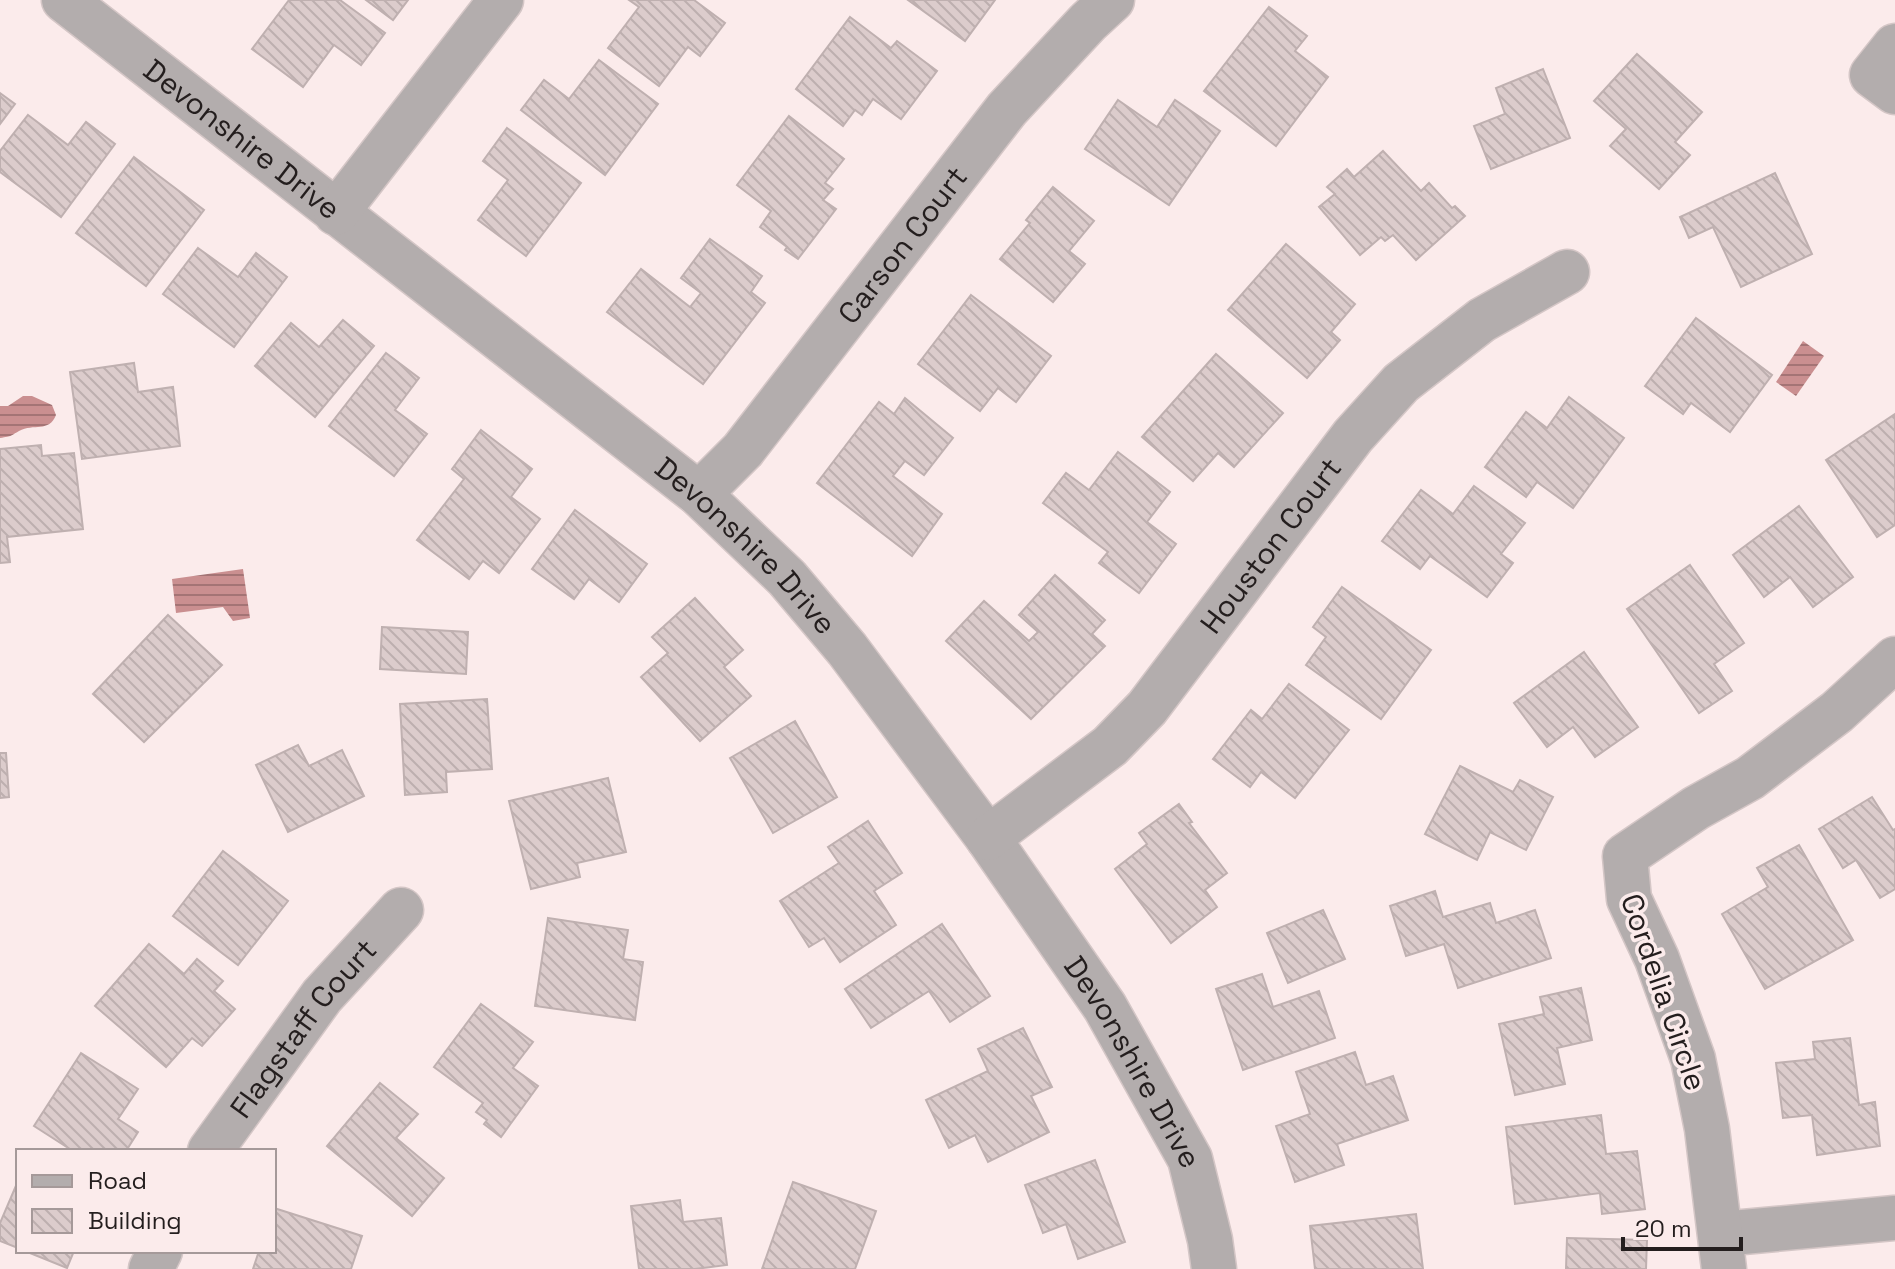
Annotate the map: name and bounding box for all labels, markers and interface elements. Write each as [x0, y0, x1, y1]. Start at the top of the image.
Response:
street label: Devonshire Drive [136, 50, 349, 228]
street label: Carson Court [829, 158, 975, 331]
street label: Devonshire Drive [647, 448, 845, 642]
street label: Houston Court [1191, 449, 1350, 641]
street label: Cordelia Circle [1612, 888, 1716, 1096]
street label: Flagstaff Court [221, 930, 385, 1126]
street label: Devonshire Drive [1056, 948, 1210, 1175]
legend [16, 1149, 276, 1253]
text: Road [88, 1165, 147, 1196]
scale bar [1623, 1201, 1741, 1251]
text: Building [88, 1205, 182, 1236]
text: 20 m [1635, 1213, 1692, 1244]

